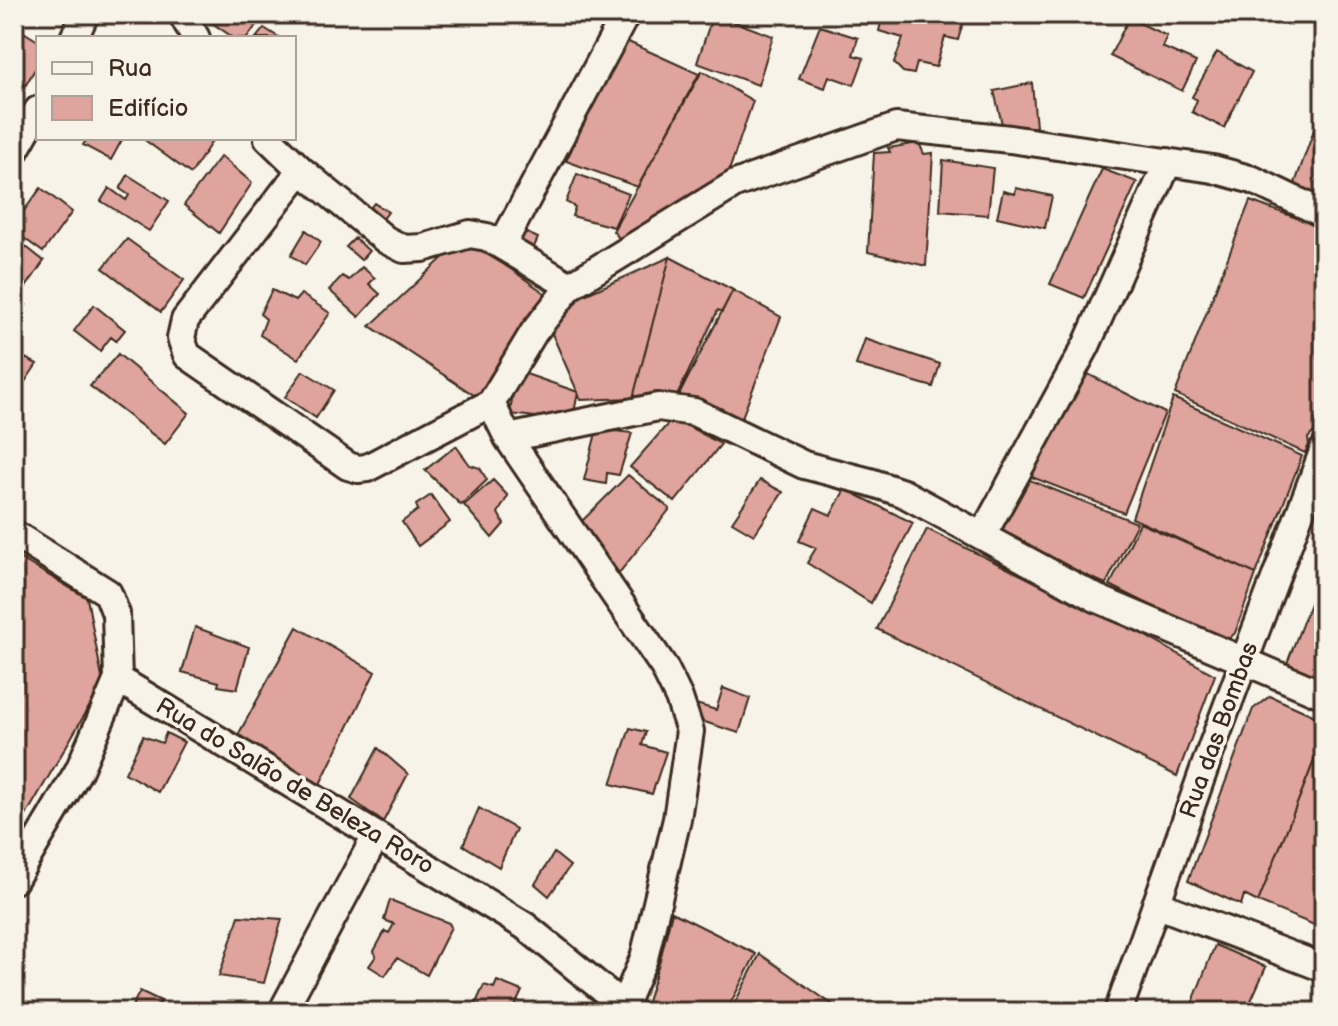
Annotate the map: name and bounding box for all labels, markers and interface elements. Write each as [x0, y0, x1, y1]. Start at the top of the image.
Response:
legend [36, 36, 296, 140]
text: Rua [108, 54, 152, 83]
text: Edifício [108, 94, 188, 123]
street label: Rua das Bombas [1174, 638, 1264, 822]
street label: Rua do Salão de Beleza Roro [151, 691, 439, 881]

